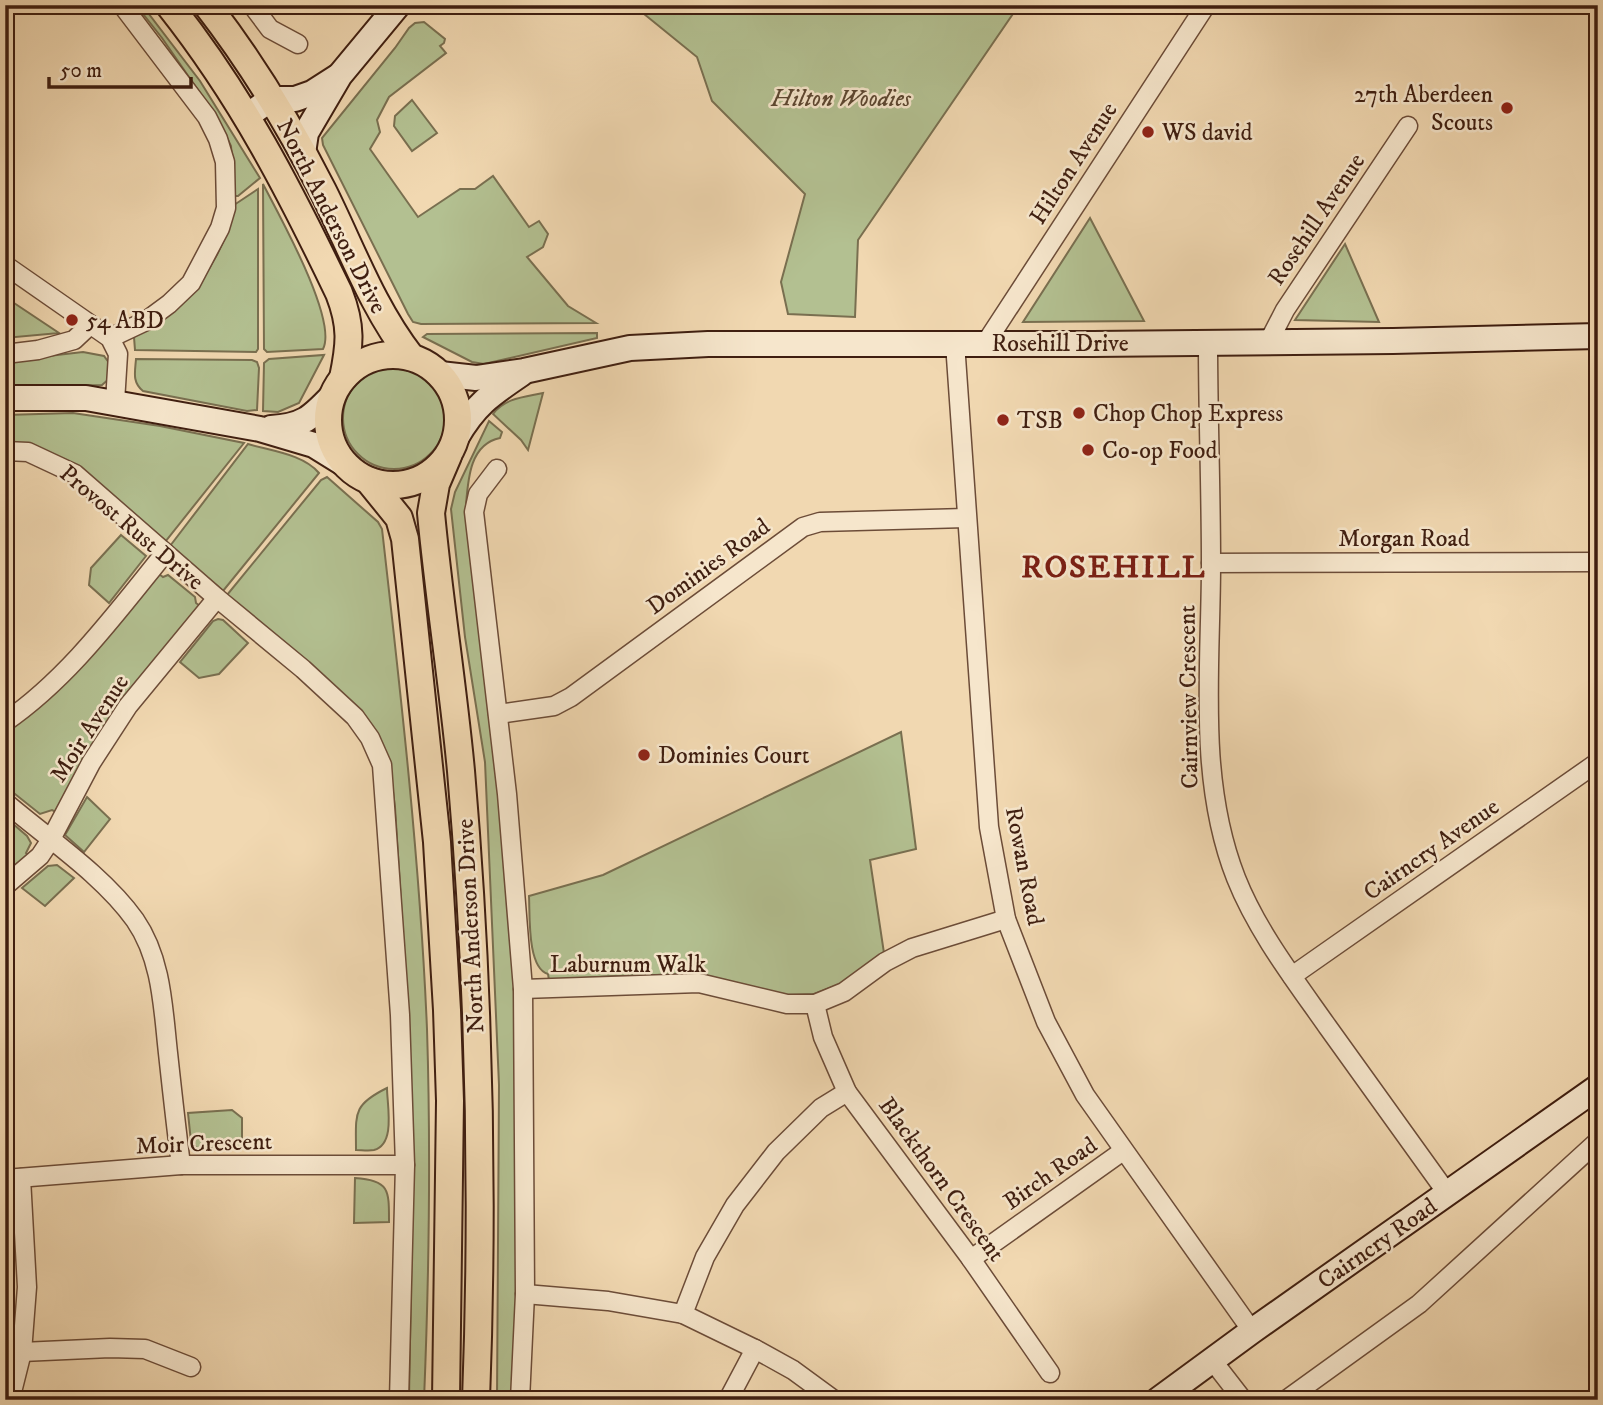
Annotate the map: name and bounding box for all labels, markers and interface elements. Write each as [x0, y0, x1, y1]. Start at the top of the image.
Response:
scale bar [49, 46, 191, 90]
text: 50 m [60, 58, 102, 84]
place label: 27th Aberdeen Scouts [1354, 80, 1493, 138]
park label: Hilton Woodies [770, 84, 912, 114]
street label: Hilton Avenue [1023, 97, 1124, 230]
marker: 27th Aberdeen Scouts [1499, 100, 1515, 116]
street label: North Anderson Drive [269, 114, 393, 319]
place label: WS david [1161, 118, 1253, 148]
marker: WS david [1140, 124, 1156, 140]
street label: Rosehill Avenue [1262, 148, 1372, 291]
place label: 54 ABD [86, 306, 164, 336]
marker: 54 ABD [64, 312, 80, 328]
street label: Rosehill Drive [991, 329, 1129, 359]
place label: Chop Chop Express [1093, 399, 1283, 429]
marker: Chop Chop Express [1071, 405, 1087, 421]
place label: TSB [1017, 406, 1063, 436]
marker: TSB [995, 412, 1011, 428]
place label: Co-op Food [1102, 436, 1217, 466]
marker: Co-op Food [1080, 442, 1096, 458]
street label: Provost Rust Drive [53, 459, 210, 597]
street label: Dominies Road [641, 512, 776, 622]
street label: Morgan Road [1338, 524, 1470, 554]
district label: ROSEHILL [1021, 548, 1207, 588]
street label: Cairnview Crescent [1172, 604, 1206, 789]
street label: Moir Avenue [44, 669, 136, 788]
place label: Dominies Court [658, 741, 810, 771]
marker: Dominies Court [636, 747, 652, 763]
street label: Cairncry Avenue [1358, 792, 1505, 908]
street label: Rowan Road [998, 804, 1050, 928]
street label: North Anderson Drive [450, 818, 492, 1034]
street label: Laburnum Walk [550, 950, 706, 980]
street label: Blackthorn Crescent [871, 1091, 1011, 1268]
street label: Moir Crescent [135, 1127, 273, 1161]
street label: Birch Road [998, 1131, 1103, 1217]
street label: Cairncry Road [1312, 1192, 1443, 1296]

